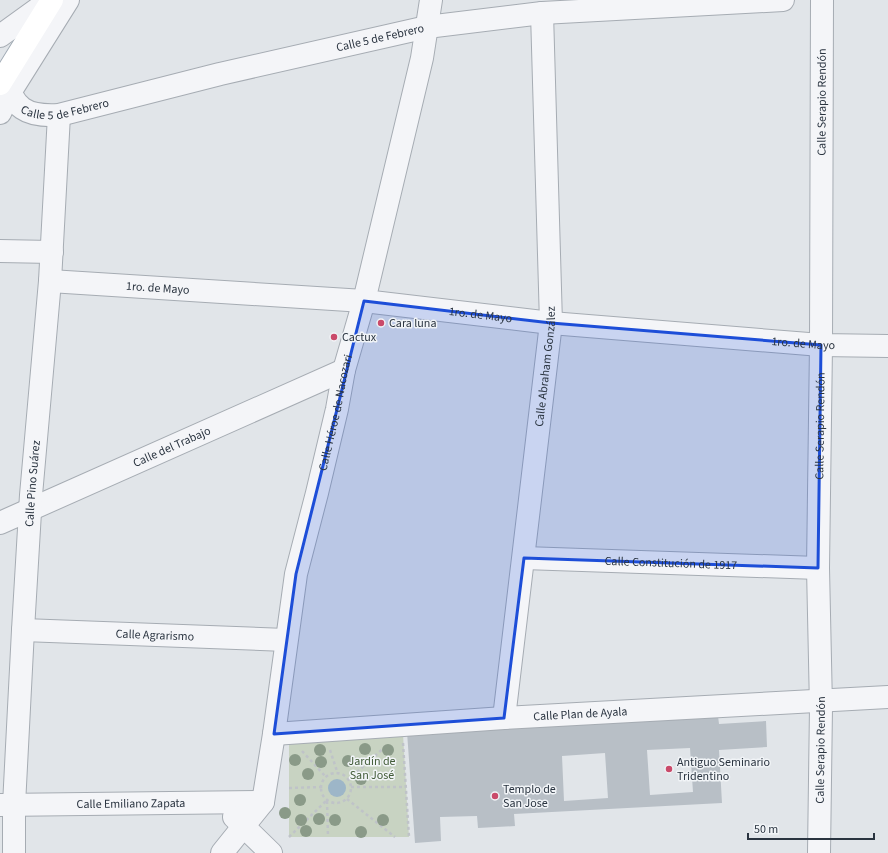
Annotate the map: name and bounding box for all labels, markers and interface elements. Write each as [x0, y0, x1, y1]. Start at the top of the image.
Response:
street label: Calle 5 de Febrero [334, 20, 426, 56]
street label: Calle Serapio Rendón [814, 48, 831, 156]
street label: Calle 5 de Febrero [17, 95, 111, 124]
street label: 1ro. de Mayo [125, 278, 190, 299]
street label: 1ro. de Mayo [448, 303, 513, 327]
street label: Calle Abraham González [531, 306, 560, 428]
place label: Cara luna [389, 315, 436, 332]
marker: Cara luna [376, 318, 386, 328]
place label: Cactux [342, 329, 377, 346]
marker: Cactux [329, 332, 339, 342]
street label: 1ro. de Mayo [771, 333, 835, 354]
street label: Calle Héroe de Nacozari [315, 353, 357, 473]
street label: Calle Serapio Rendón [811, 372, 830, 480]
street label: Calle del Trabajo [130, 422, 214, 472]
street label: Calle Pino Suárez [21, 440, 45, 527]
street label: Calle Constitución de 1917 [604, 553, 737, 574]
street label: Calle Agrarismo [115, 626, 194, 646]
street label: Calle Serapio Rendón [812, 696, 830, 804]
street label: Calle Plan de Ayala [533, 703, 628, 725]
park label: Jardín de San José [348, 753, 396, 784]
place label: Antiguo Seminario Tridentino [677, 754, 770, 785]
marker: Antiguo Seminario Tridentino [664, 764, 674, 774]
place label: Templo de San Jose [503, 781, 556, 812]
marker: Templo de San Jose [490, 791, 500, 801]
street label: Calle Emiliano Zapata [76, 795, 186, 813]
scale bar [748, 815, 874, 841]
text: 50 m [754, 821, 778, 838]

